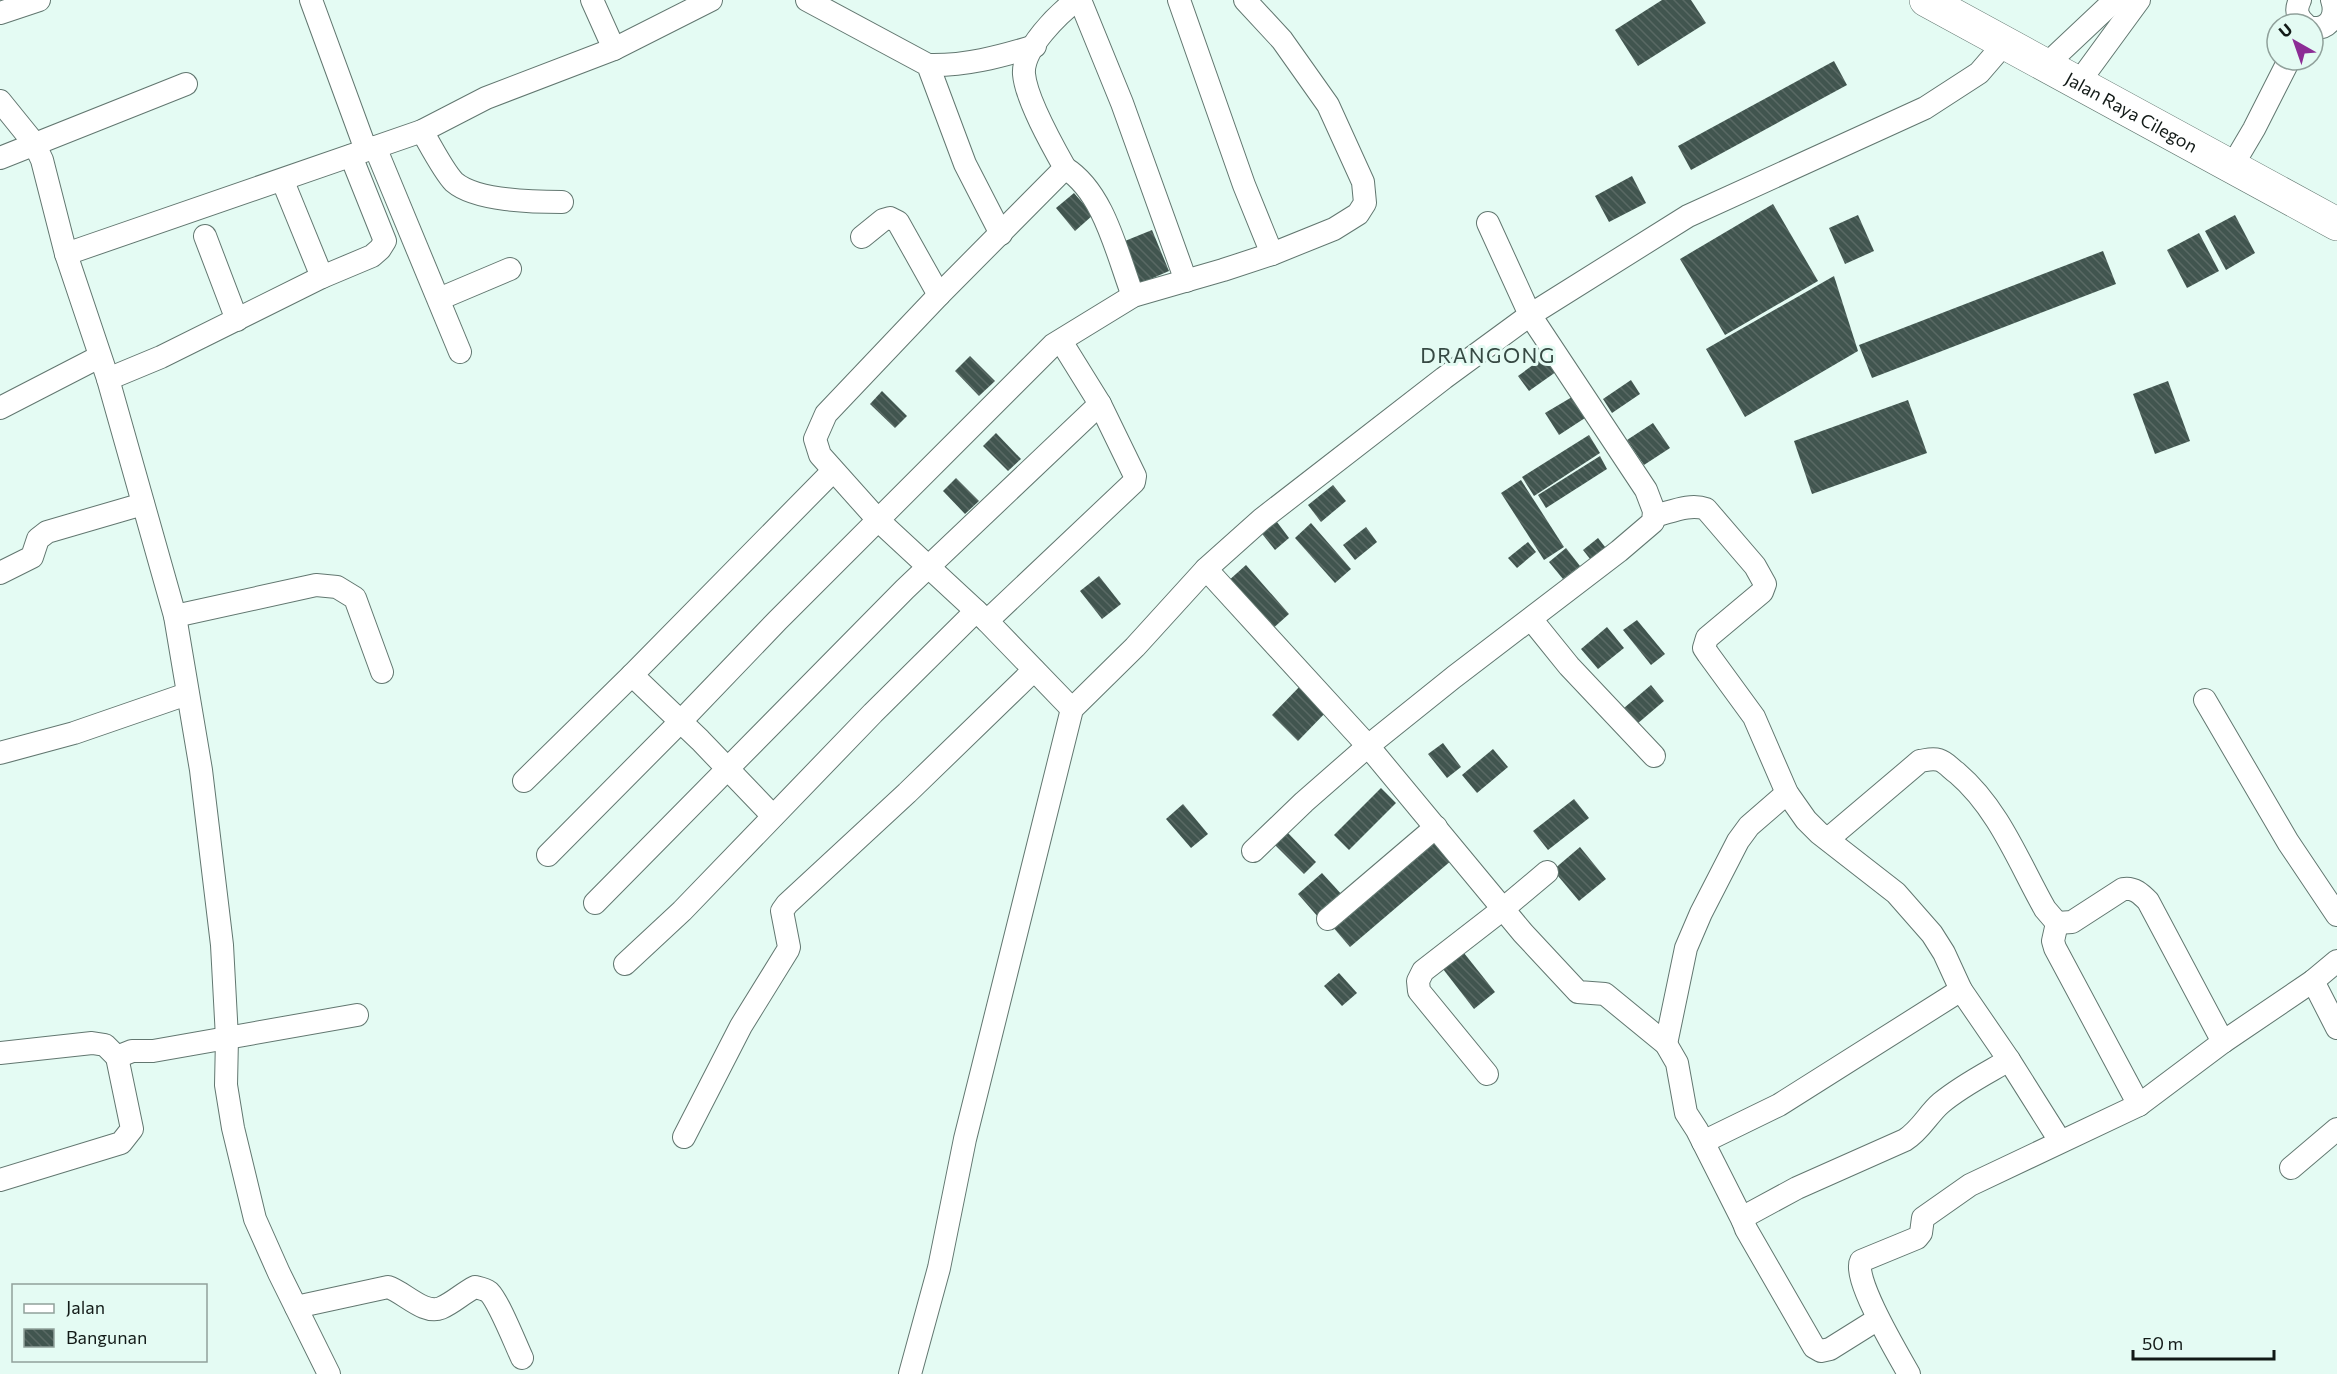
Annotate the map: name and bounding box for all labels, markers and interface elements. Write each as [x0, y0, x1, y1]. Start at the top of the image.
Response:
north arrow [2265, 12, 2325, 72]
text: U [2274, 19, 2296, 41]
street label: Jalan Raya Cilegon [2061, 67, 2201, 157]
district label: DRANGONG [1420, 342, 1556, 367]
legend [12, 1284, 207, 1362]
text: Jalan [66, 1296, 105, 1318]
scale bar [2133, 1323, 2274, 1361]
text: Bangunan [66, 1326, 147, 1348]
text: 50 m [2142, 1332, 2183, 1354]

